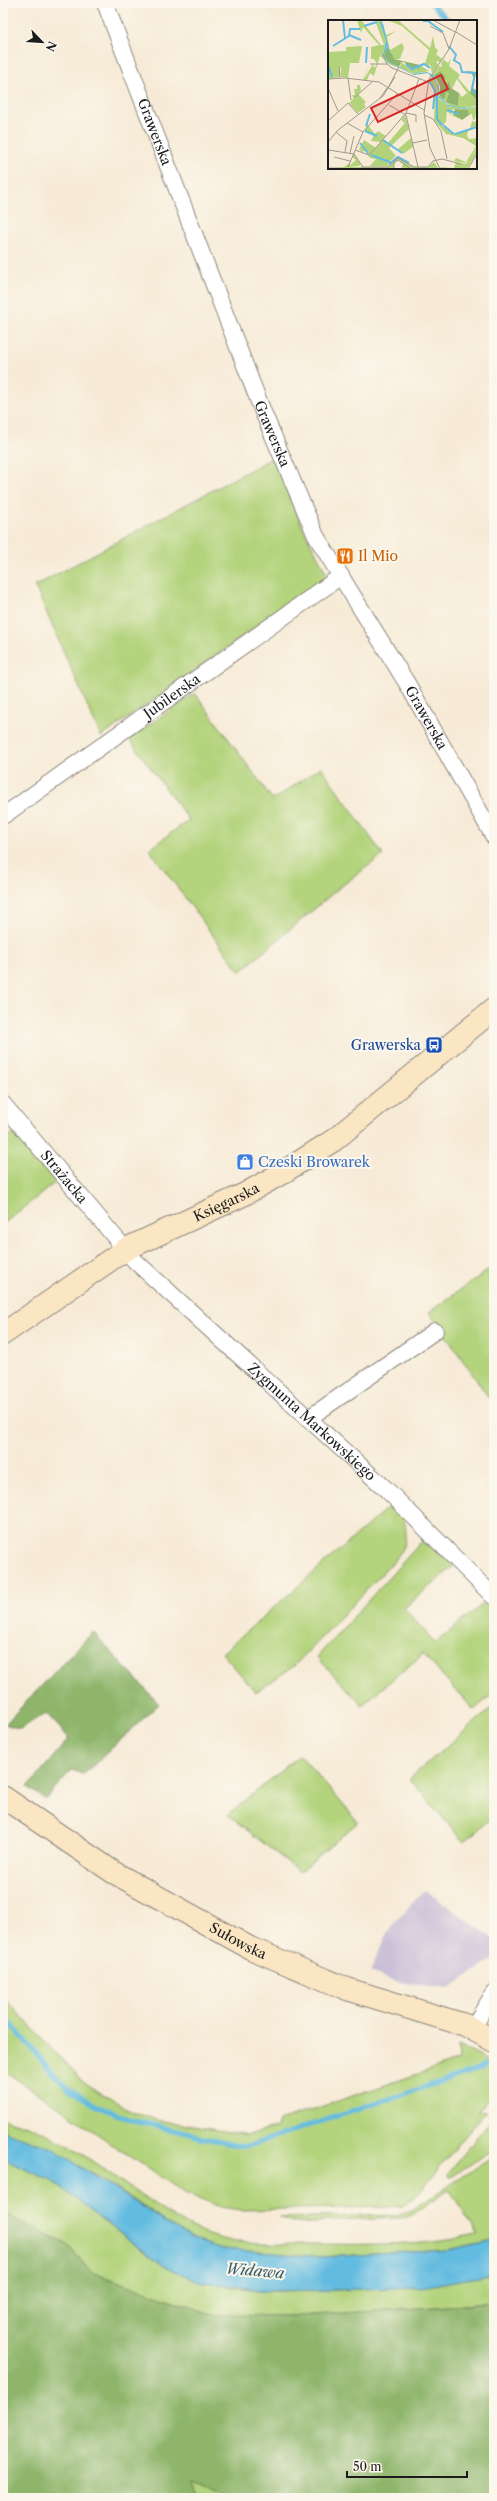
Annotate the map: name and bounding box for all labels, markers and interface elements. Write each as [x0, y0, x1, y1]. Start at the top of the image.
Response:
inset map [328, 20, 477, 169]
north arrow [22, 22, 62, 62]
text: N [43, 39, 59, 54]
street label: Grawerska [134, 96, 176, 168]
street label: Grawerska [250, 398, 295, 470]
restaurant icon: Il Mio [335, 546, 355, 566]
place label: Il Mio [358, 547, 398, 565]
street label: Jubilerska [138, 670, 204, 724]
street label: Grawerska [401, 683, 452, 753]
bus stop icon: Grawerska [424, 1035, 444, 1055]
place label: Grawerska [351, 1036, 422, 1054]
street label: Strażacka [37, 1147, 92, 1207]
shop icon: Czeski Browarek [235, 1152, 255, 1172]
place label: Czeski Browarek [258, 1153, 371, 1171]
street label: Księgarska [190, 1178, 263, 1226]
street label: Zygmunta Markowskiego [244, 1359, 380, 1484]
street label: Sułowska [206, 1918, 270, 1963]
water label: Widawa [225, 2258, 285, 2283]
scale bar [347, 2453, 467, 2479]
text: 50 m [353, 2459, 382, 2474]

